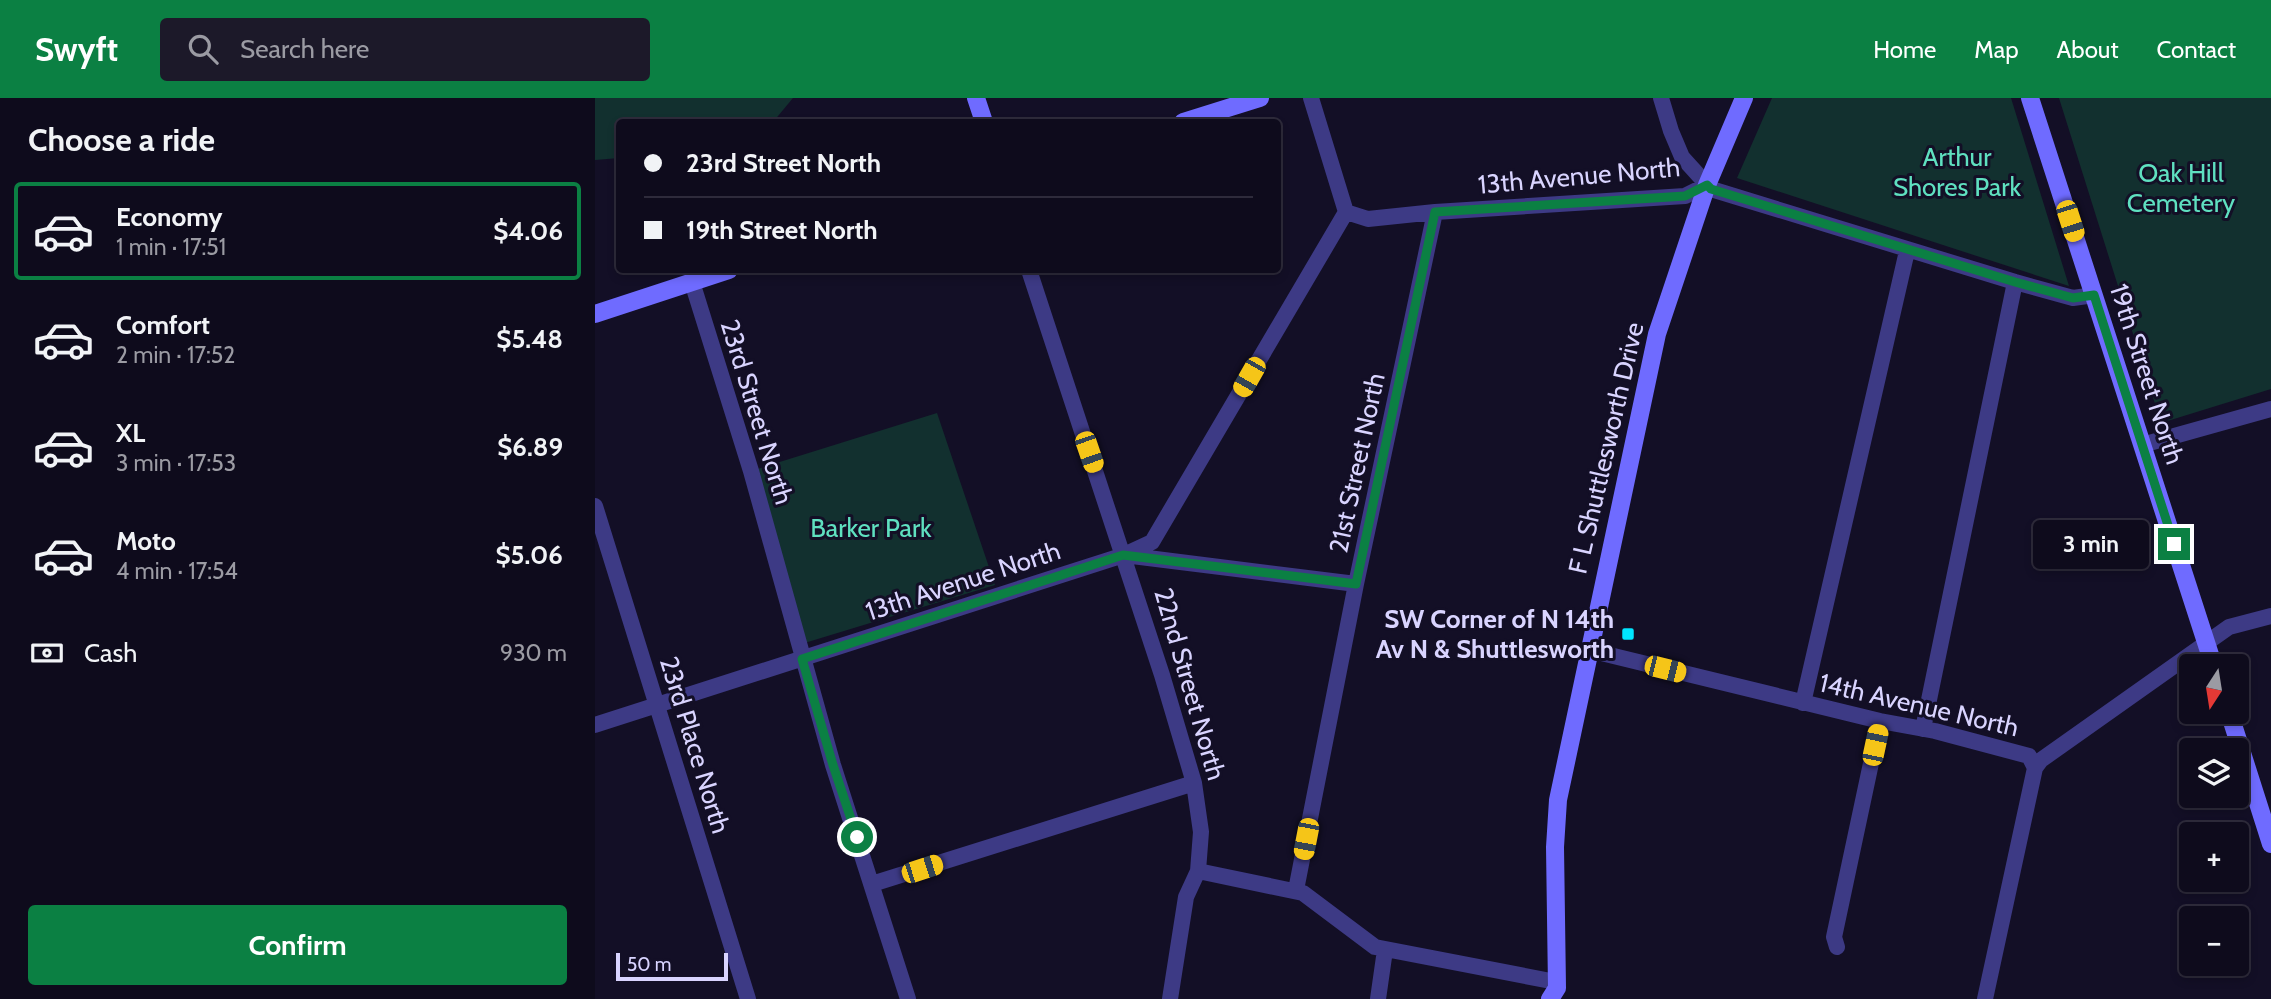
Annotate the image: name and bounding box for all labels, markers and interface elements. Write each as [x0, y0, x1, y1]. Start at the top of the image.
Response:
search box [160, 18, 650, 81]
text: Swyft [35, 29, 118, 69]
icon: search [184, 30, 222, 68]
text: Search here [240, 33, 369, 65]
text: Home [1873, 35, 1936, 64]
text: Map [1974, 35, 2019, 64]
text: About [2057, 35, 2119, 64]
text: Contact [2157, 35, 2236, 64]
text: Choose a ride [28, 120, 215, 159]
park label: Arthur Shores Park [1893, 141, 2021, 203]
text: 23rd Street North [686, 147, 881, 179]
street label: 13th Avenue North [1477, 151, 1681, 201]
park label: Oak Hill Cemetery [2127, 157, 2235, 219]
car [2054, 198, 2087, 244]
icon: car [32, 200, 95, 263]
text: Economy [116, 201, 222, 233]
text: 19th Street North [686, 214, 878, 246]
text: $4.06 [493, 215, 563, 247]
text: 1 min · 17:51 [116, 233, 226, 261]
street label: 19th Street North [2103, 280, 2191, 468]
icon: car [32, 308, 95, 371]
text: Comfort [116, 309, 210, 341]
street label: 23rd Street North [714, 316, 800, 508]
street label: F L Shuttlesworth Drive [1562, 319, 1650, 577]
text: $5.48 [496, 323, 563, 355]
text: 2 min · 17:52 [116, 341, 235, 369]
car [1230, 354, 1269, 400]
street label: 21st Street North [1322, 370, 1392, 556]
icon: car [32, 416, 95, 479]
text: XL [116, 417, 145, 449]
car [1073, 429, 1106, 475]
text: $6.89 [497, 431, 563, 463]
text: 3 min · 17:53 [116, 449, 236, 477]
park label: Barker Park [810, 512, 932, 544]
callout: 3 min [2034, 520, 2149, 569]
icon: car [32, 524, 95, 587]
text: Moto [116, 525, 176, 557]
route end [2158, 528, 2190, 560]
text: 3 min [2063, 530, 2119, 558]
street label: 13th Avenue North [862, 534, 1064, 628]
text: $5.06 [495, 539, 563, 571]
text: 4 min · 17:54 [116, 557, 238, 585]
street label: 22nd Street North [1147, 584, 1233, 784]
place label: SW Corner of N 14th Av N & Shuttlesworth [1376, 603, 1614, 665]
marker: SW Corner of N 14th Av N & Shuttlesworth [1620, 626, 1636, 642]
icon: cash [28, 634, 66, 672]
text: Cash [84, 637, 137, 669]
text: 930 m [500, 639, 567, 667]
street label: 23rd Place North [653, 653, 737, 837]
car [1643, 654, 1688, 684]
north arrow [2179, 654, 2249, 724]
map controls [2179, 654, 2249, 976]
street label: 14th Avenue North [1816, 666, 2022, 744]
car [1861, 722, 1890, 768]
button: layers [2179, 738, 2249, 808]
car [1292, 816, 1321, 862]
route start [841, 821, 873, 853]
button: + [2179, 822, 2249, 892]
car [899, 853, 946, 885]
button: Confirm [28, 905, 567, 985]
button: − [2179, 906, 2249, 976]
scale bar [616, 950, 728, 982]
text: 50 m [627, 953, 671, 976]

